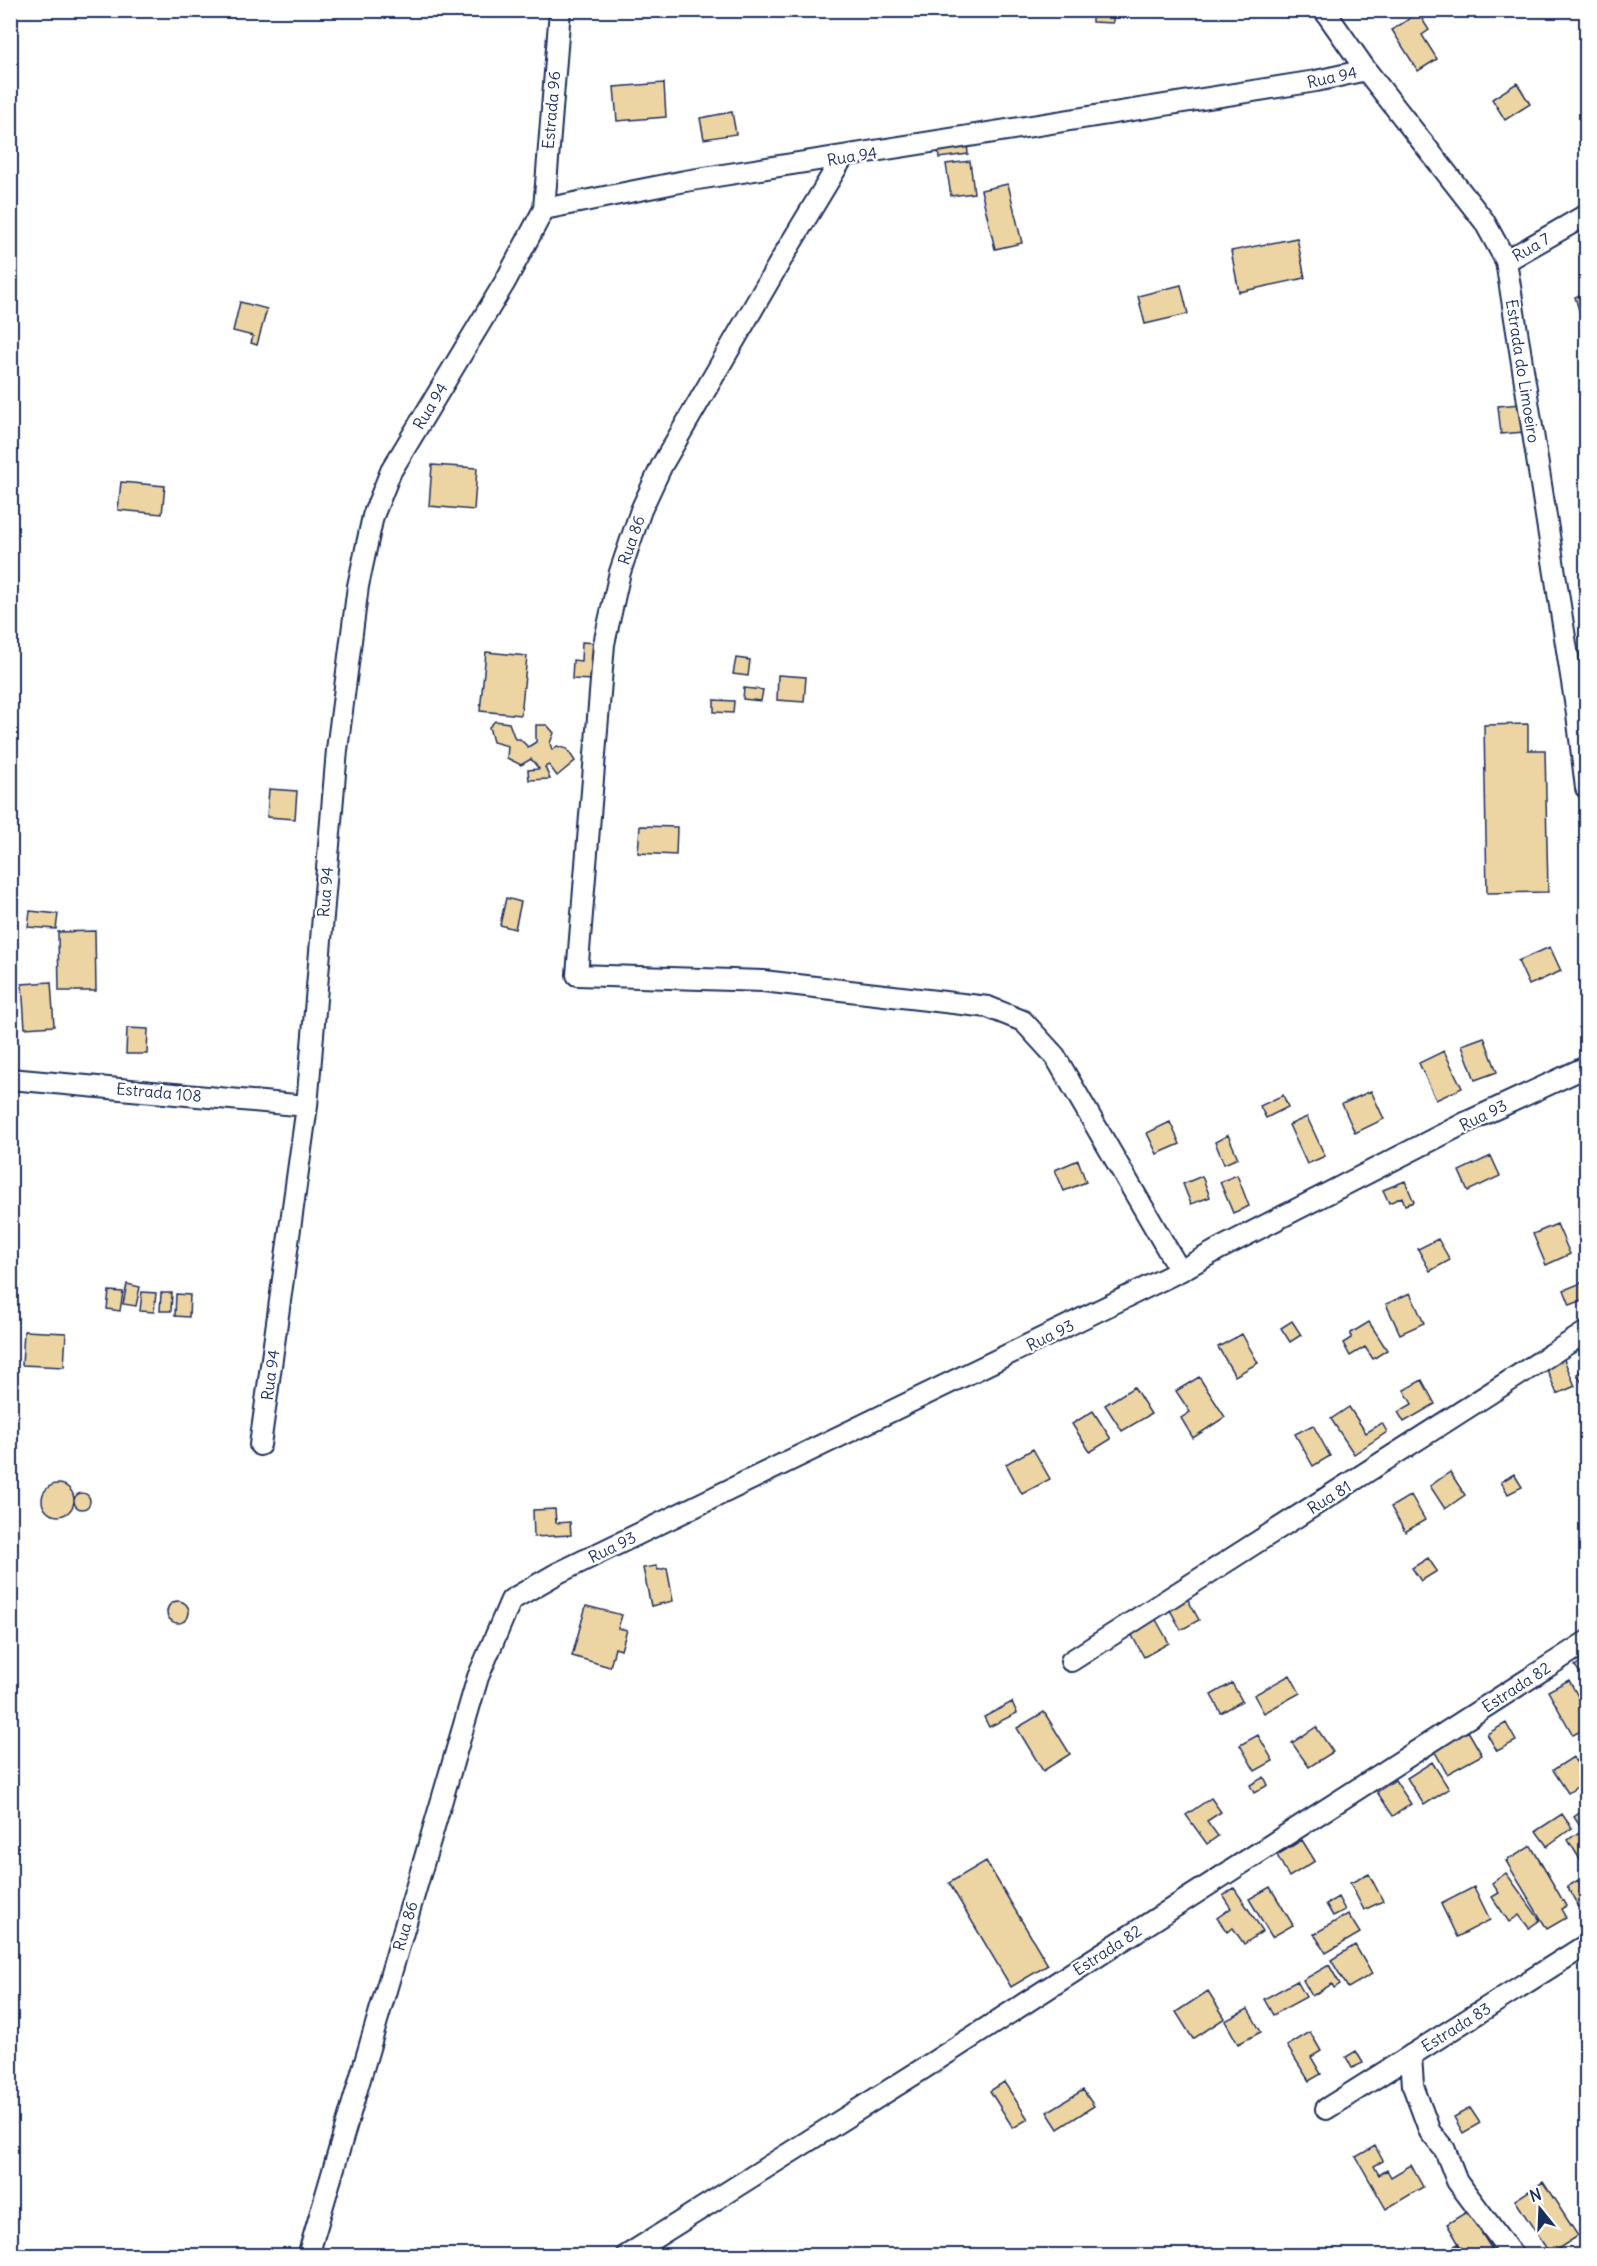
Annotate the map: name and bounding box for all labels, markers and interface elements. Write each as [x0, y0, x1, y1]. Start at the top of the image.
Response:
street label: Rua 94 [1305, 62, 1359, 92]
street label: Estrada 96 [538, 70, 564, 150]
street label: Rua 94 [825, 142, 879, 170]
street label: Rua 7 [1509, 228, 1554, 266]
street label: Estrada do Limoeiro [1502, 298, 1544, 444]
street label: Rua 94 [408, 379, 452, 433]
street label: Rua 86 [613, 513, 649, 567]
street label: Rua 94 [313, 866, 337, 918]
street label: Estrada 108 [115, 1078, 203, 1106]
street label: Rua 93 [1456, 1095, 1510, 1135]
street label: Rua 93 [1023, 1315, 1077, 1355]
street label: Rua 94 [257, 1348, 283, 1402]
street label: Rua 81 [1303, 1476, 1355, 1518]
street label: Rua 93 [585, 1527, 639, 1567]
street label: Estrada 82 [1478, 1657, 1554, 1717]
street label: Rua 86 [388, 1899, 422, 1953]
street label: Estrada 82 [1069, 1920, 1145, 1980]
street label: Estrada 83 [1418, 1998, 1494, 2056]
north arrow [1510, 2179, 1570, 2239]
text: N [1527, 2184, 1544, 2206]

